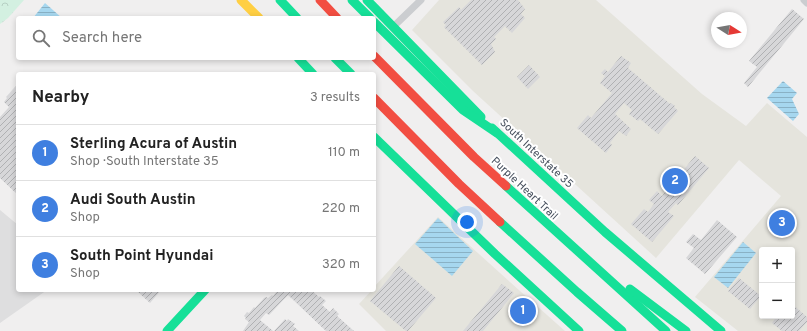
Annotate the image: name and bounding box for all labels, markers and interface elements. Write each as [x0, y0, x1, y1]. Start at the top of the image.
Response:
north arrow [711, 12, 747, 48]
search box [16, 16, 376, 60]
icon: search [30, 27, 52, 49]
text: Search here [62, 29, 142, 48]
text: Nearby [32, 87, 89, 109]
text: 3 results [310, 90, 360, 106]
street label: South Interstate 35 [497, 116, 576, 192]
text: Sterling Acura of Austin [70, 135, 237, 154]
text: 1 [42, 145, 48, 161]
text: 110 m [328, 145, 360, 161]
text: Shop · South Interstate 35 [70, 154, 219, 170]
street label: Purple Heart Trail [488, 154, 561, 223]
pin: 2 [662, 166, 688, 196]
text: Audi South Austin [70, 191, 196, 210]
text: 2 [41, 201, 49, 217]
text: 220 m [322, 201, 360, 217]
pin: 3 [769, 208, 795, 238]
text: Shop [70, 210, 100, 226]
your location [457, 212, 477, 232]
text: South Point Hyundai [70, 247, 213, 266]
map controls [759, 247, 795, 319]
button: + [759, 247, 795, 283]
text: 3 [41, 257, 49, 273]
text: 320 m [322, 257, 360, 273]
text: Shop [70, 266, 100, 282]
button: − [759, 283, 795, 319]
pin: 1 [510, 296, 536, 326]

